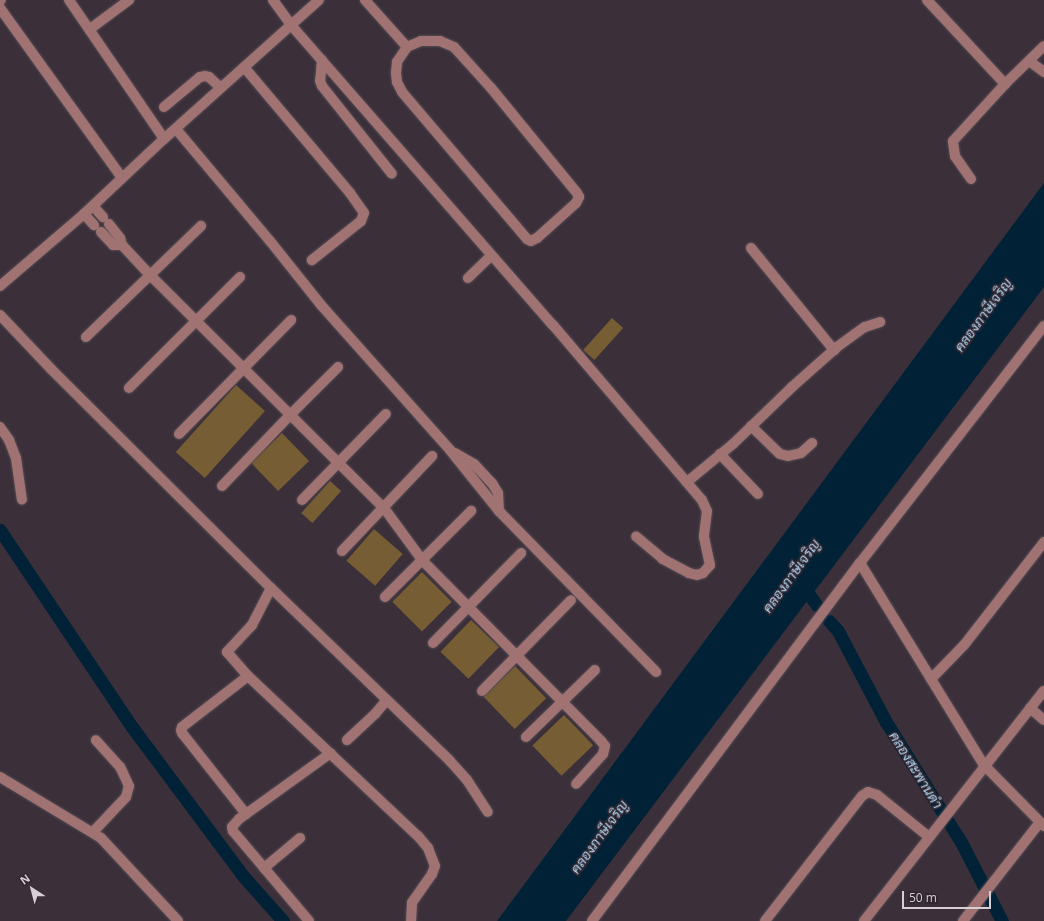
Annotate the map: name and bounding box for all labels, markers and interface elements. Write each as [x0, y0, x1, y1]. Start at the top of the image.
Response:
water label: คลองภาษีเจริญ [951, 275, 1015, 355]
water label: คลองภาษีเจริญ [759, 536, 823, 616]
water label: คลองสะพานดำ [886, 728, 946, 812]
water label: คลองภาษีเจริญ [567, 797, 631, 877]
north arrow [12, 869, 52, 909]
text: N [17, 870, 33, 888]
scale bar [904, 883, 993, 909]
text: 50 m [909, 889, 937, 906]

